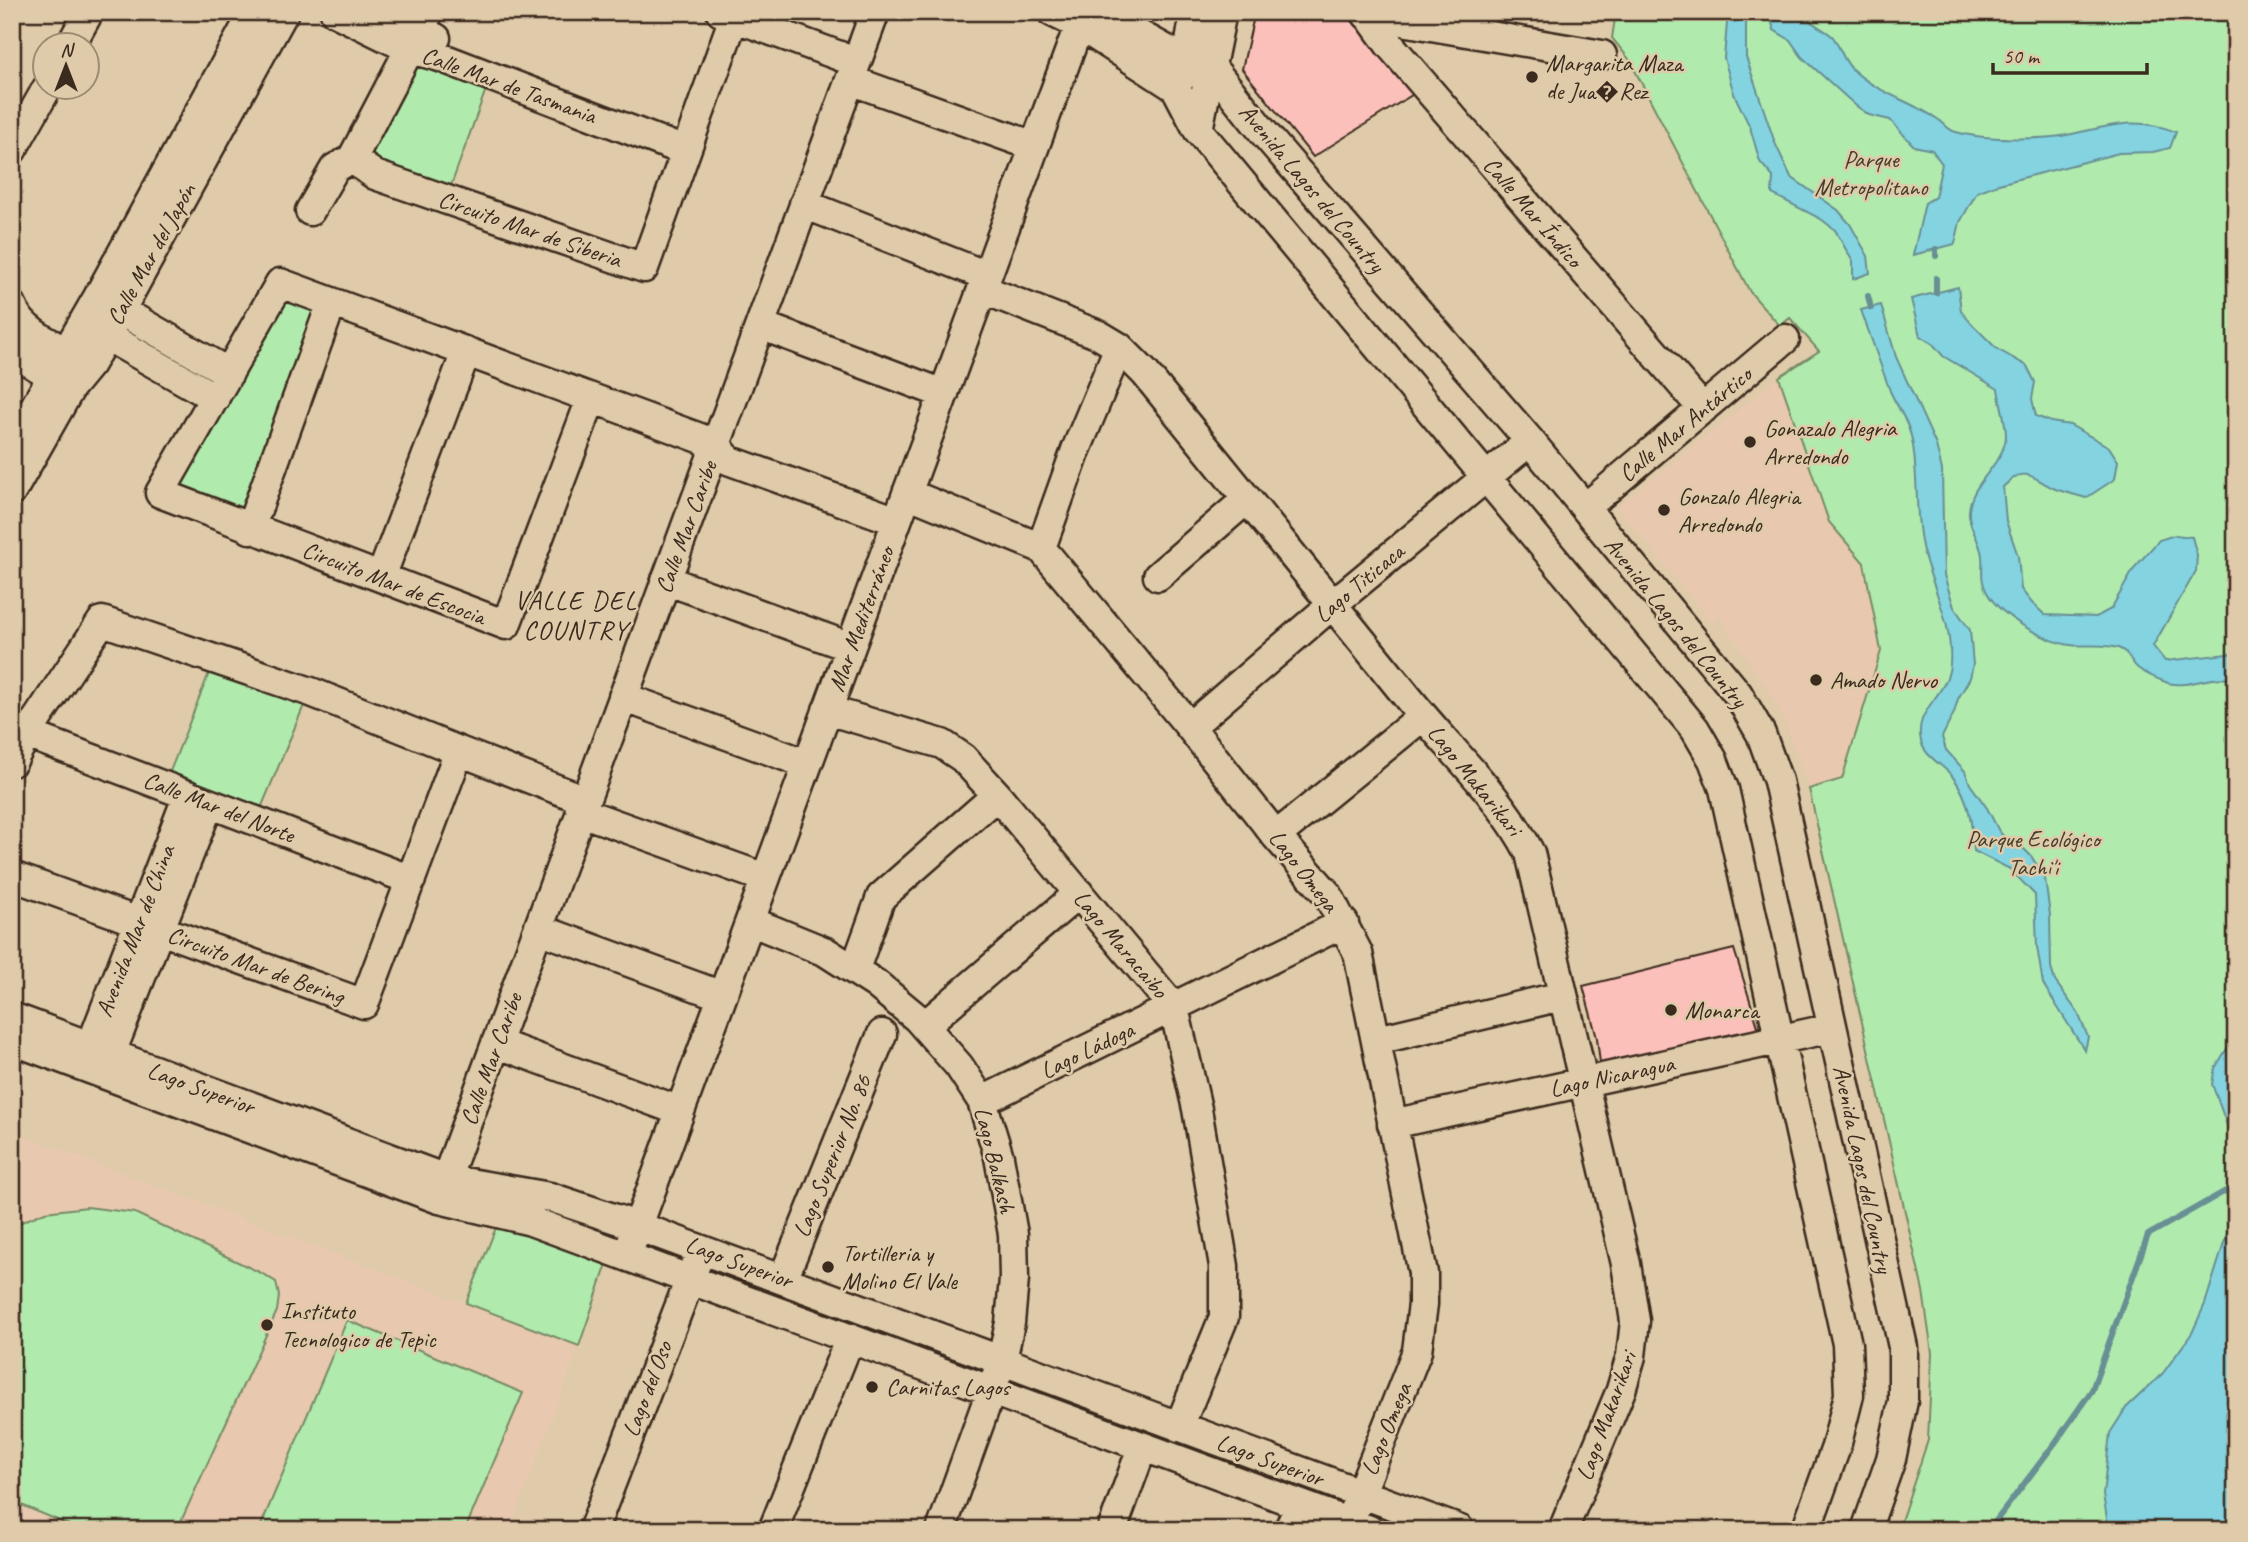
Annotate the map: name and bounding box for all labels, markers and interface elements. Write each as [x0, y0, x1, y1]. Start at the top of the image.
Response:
north arrow [32, 32, 102, 102]
scale bar [1993, 32, 2146, 76]
text: N [60, 38, 75, 62]
street label: Calle Mar de Tasmania [418, 40, 602, 131]
text: 50 m [2003, 43, 2041, 69]
place label: Margarita Maza de Jua�Rez [1546, 48, 1684, 106]
marker: Margarita Maza de Jua�Rez [1524, 69, 1540, 85]
street label: Avenida Lagos del Country [1233, 98, 1392, 280]
park label: Parque Metropolitano [1814, 144, 1929, 202]
street label: Calle Mar Índico [1477, 151, 1591, 275]
street label: Calle Mar del Japón [100, 177, 203, 330]
street label: Circuito Mar de Siberia [435, 184, 627, 275]
street label: Calle Mar Antártico [1612, 358, 1760, 488]
place label: Gonazalo Alegria Arredondo [1764, 413, 1898, 471]
marker: Gonazalo Alegria Arredondo [1742, 434, 1758, 450]
street label: Calle Mar Caribe [648, 455, 725, 597]
place label: Gonzalo Alegria Arredondo [1678, 481, 1802, 539]
marker: Gonzalo Alegria Arredondo [1656, 502, 1672, 518]
street label: Avenida Lagos del Country [1598, 531, 1755, 715]
street label: Circuito Mar de Escocia [298, 534, 492, 632]
street label: Lago Titicaca [1308, 535, 1412, 629]
street label: Mar Mediterráneo [821, 540, 902, 695]
district label: VALLE DEL COUNTRY [514, 584, 638, 647]
place label: Amado Nervo [1830, 665, 1938, 695]
marker: Amado Nervo [1808, 672, 1824, 688]
street label: Lago Makarikari [1421, 718, 1531, 844]
street label: Calle Mar del Norte [139, 764, 301, 850]
street label: Lago Omega [1262, 824, 1347, 920]
park label: Parque Ecológico Tachi'i [1966, 824, 2102, 882]
street label: Avenida Mar de China [89, 840, 182, 1021]
street label: Lago Maracaibo [1067, 884, 1176, 1005]
street label: Circuito Mar de Bering [164, 919, 351, 1012]
street label: Calle Mar Caribe [453, 987, 530, 1129]
place label: Monarca [1685, 995, 1761, 1025]
marker: Monarca [1663, 1002, 1679, 1018]
street label: Lago Ládoga [1035, 1014, 1140, 1085]
street label: Lago Nicaragua [1547, 1048, 1679, 1104]
street label: Lago Superior [144, 1055, 261, 1122]
street label: Avenida Lagos del Country [1826, 1063, 1900, 1277]
street label: Lago Superior No. 86 [786, 1070, 879, 1241]
street label: Lago Balkash [967, 1104, 1023, 1217]
street label: Lago Superior [682, 1229, 799, 1296]
place label: Tortilleria y Molino El Vale [842, 1238, 959, 1296]
marker: Tortilleria y Molino El Vale [820, 1259, 836, 1275]
place label: Instituto Tecnologico de Tepic [281, 1296, 437, 1354]
marker: Instituto Tecnologico de Tepic [259, 1317, 275, 1333]
street label: Lago del Oso [615, 1336, 679, 1441]
street label: Lago Makarikari [1569, 1345, 1644, 1484]
place label: Carnitas Lagos [886, 1372, 1011, 1402]
street label: Lago Omega [1354, 1377, 1419, 1480]
marker: Carnitas Lagos [864, 1379, 880, 1395]
street label: Lago Superior [1213, 1427, 1330, 1494]

